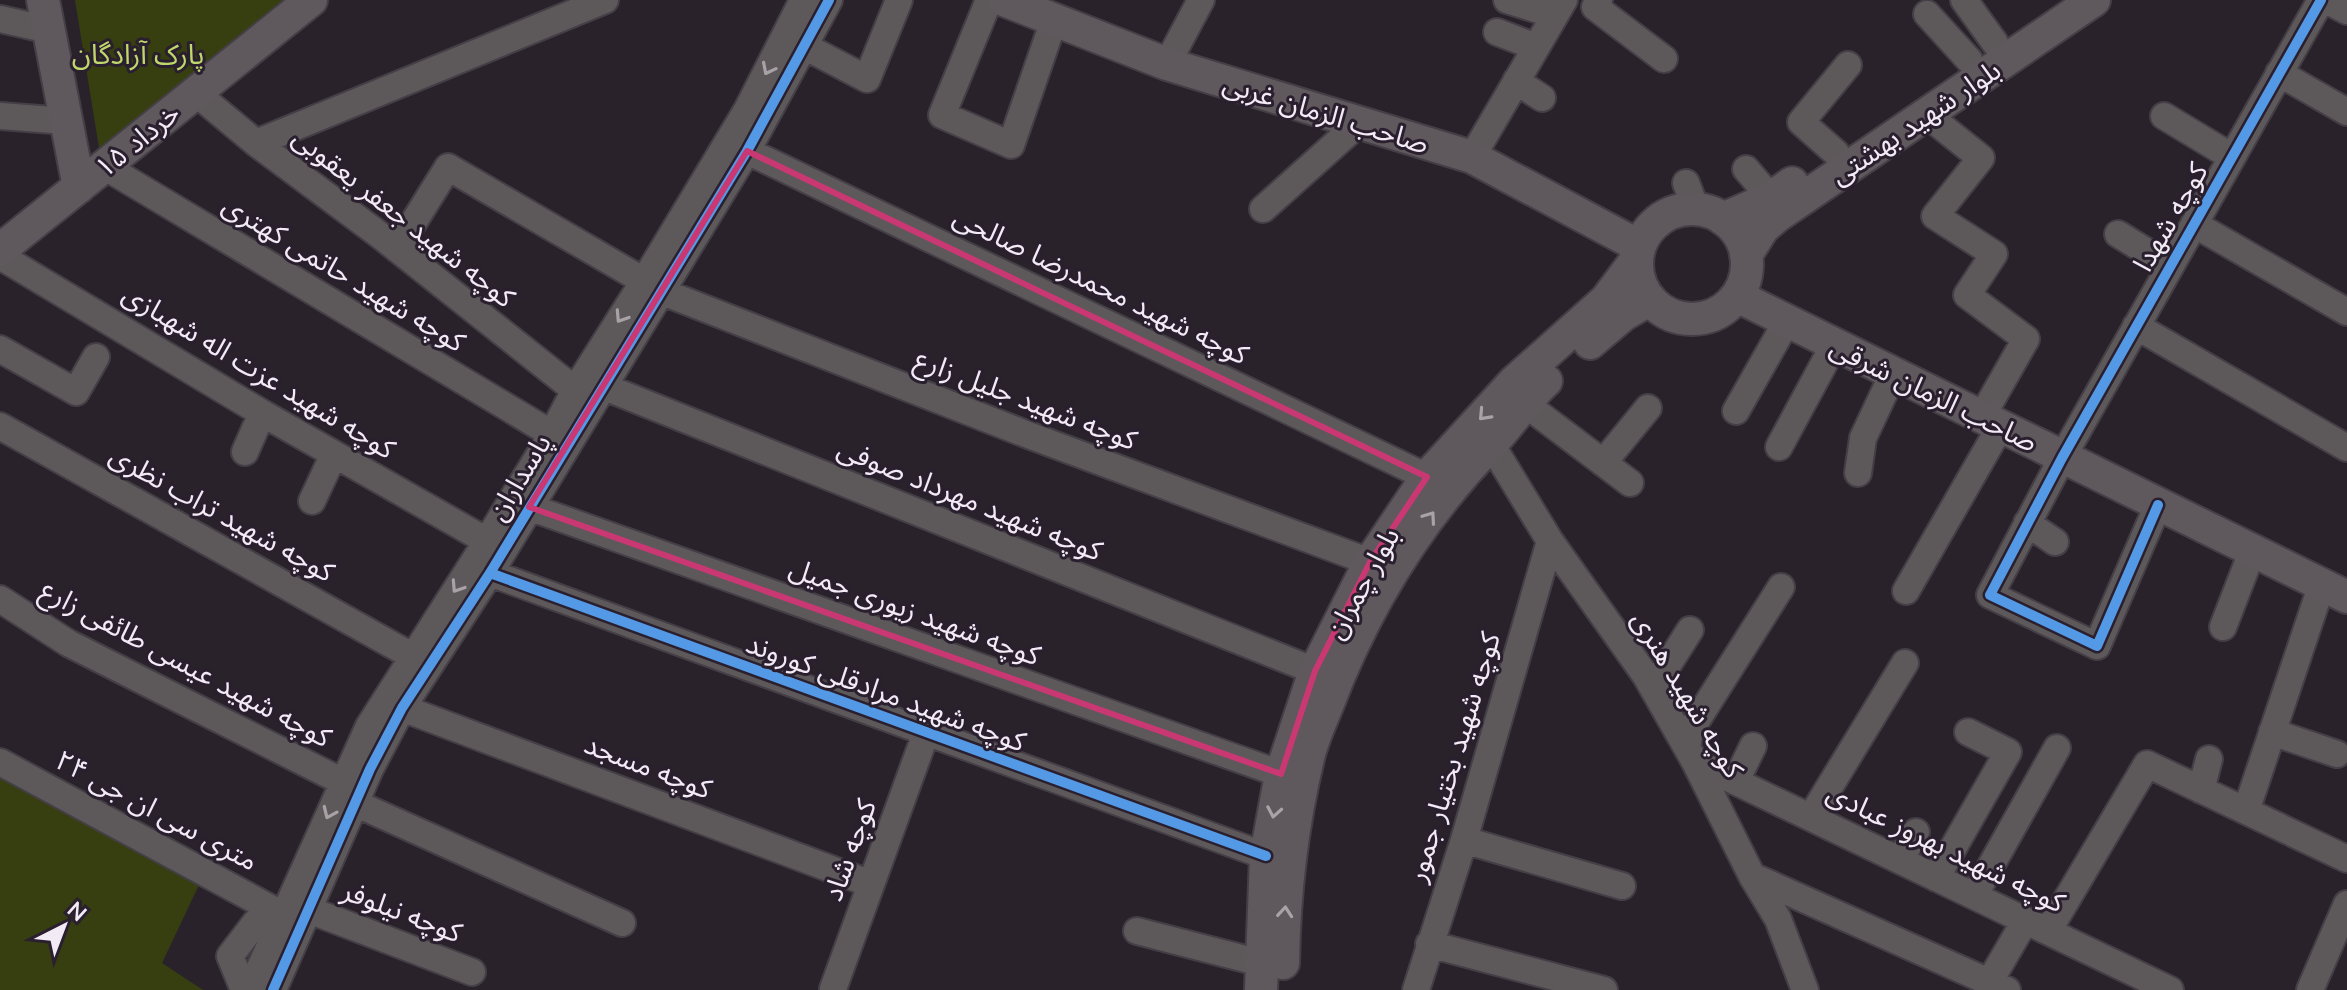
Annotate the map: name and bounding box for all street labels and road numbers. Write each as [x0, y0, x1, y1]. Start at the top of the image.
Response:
street label: بلوار شهید بهشتی [1823, 51, 2007, 192]
street label: صاحب الزمان غربی [1219, 65, 1433, 160]
street label: ۱۵ خرداد [87, 95, 186, 185]
street label: کوچه شهید جعفر یعقوبی [286, 119, 523, 315]
street label: کوچه شهدا [2124, 156, 2216, 278]
street label: کوچه شهید حاتمی کهتری [216, 186, 472, 360]
street label: کوچه شهید محمدرضا صالحی [948, 198, 1255, 372]
street label: کوچه شهید عزت اله شهبازی [116, 275, 402, 467]
street label: صاحب الزمان شرقی [1825, 328, 2044, 459]
street label: کوچه شهید جلیل زارع [909, 340, 1142, 461]
street label: پاسداران [479, 427, 559, 527]
street label: کوچه شهید مهرداد صوفی [832, 429, 1108, 569]
street label: کوچه شهید تراب نظری [103, 436, 341, 590]
street label: بلوار چمران [1317, 521, 1407, 645]
street label: کوچه شهید زیوری جمیل [785, 549, 1046, 673]
street label: کوچه شهید عیسی طائفی زارع [33, 571, 338, 758]
street label: کوچه شهید هنری [1624, 604, 1752, 785]
street label: کوچه شهید مرادقلی کوروند [741, 625, 1031, 760]
street label: کوچه شهید بختیار جمور [1398, 627, 1508, 887]
street label: کوچه مسجد [579, 725, 717, 807]
street label: ۲۴ متری سی ان جی [50, 741, 264, 878]
street label: کوچه شهید بهروز عبادی [1821, 774, 2071, 921]
street label: کوچه شاد [814, 794, 884, 906]
street label: کوچه نیلوفر [336, 871, 467, 951]

